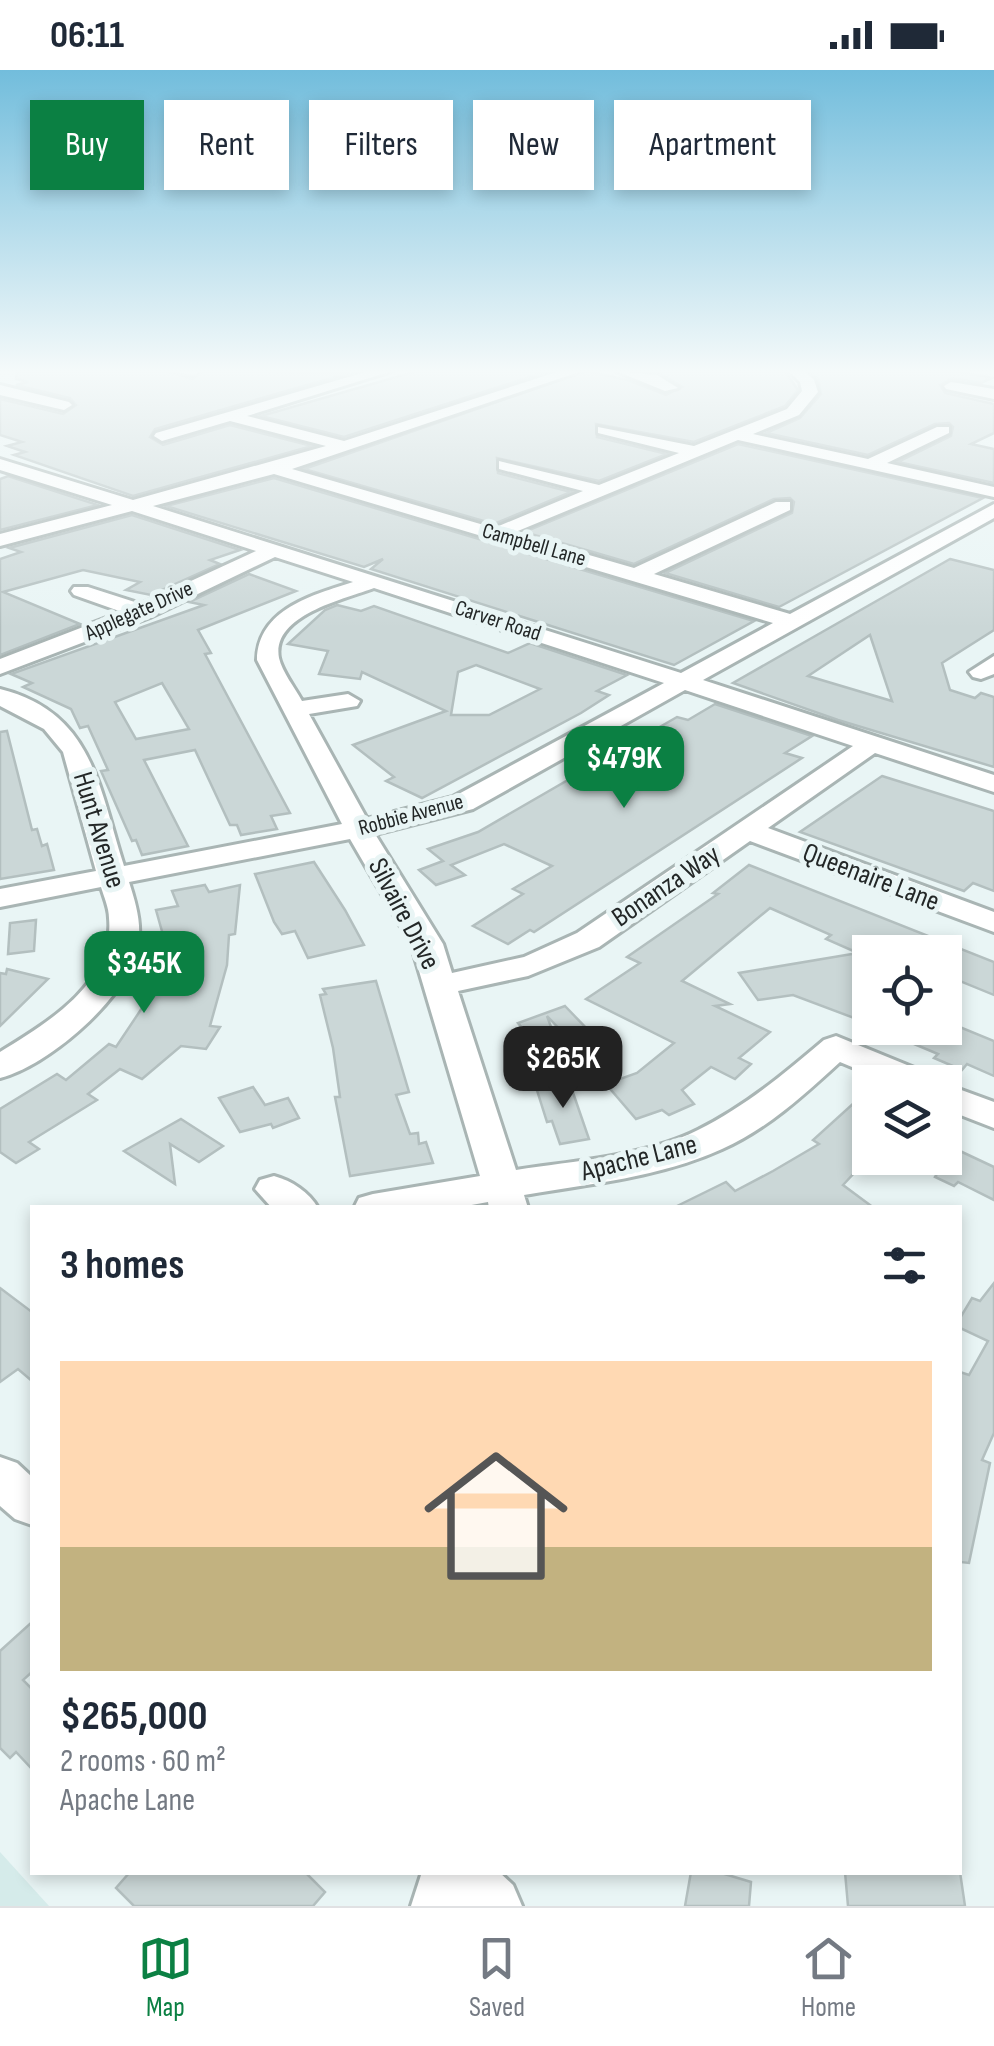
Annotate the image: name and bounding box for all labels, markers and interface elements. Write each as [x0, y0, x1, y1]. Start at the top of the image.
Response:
text: 06:11 [50, 13, 124, 58]
chip: Buy [30, 100, 144, 190]
chip: Rent [164, 100, 289, 190]
chip: Filters [309, 100, 453, 190]
chip: New [473, 100, 594, 190]
chip: Apartment [614, 100, 811, 190]
street label: Campbell Lane [479, 517, 589, 573]
street label: Applegate Drive [80, 575, 197, 647]
street label: Carver Road [452, 594, 544, 648]
pin: $479K [554, 726, 694, 811]
text: $479K [586, 739, 662, 778]
street label: Hunt Avenue [66, 768, 132, 892]
street label: Robbie Avenue [356, 788, 466, 842]
street label: Queenaire Lane [798, 836, 944, 918]
street label: Bonanza Way [606, 838, 726, 934]
street label: Silvaire Drive [361, 853, 447, 975]
pin: $345K [74, 931, 214, 1016]
map controls [852, 935, 962, 1175]
button: locate [852, 935, 962, 1045]
text: $345K [106, 944, 182, 983]
pin: $265K [493, 1026, 633, 1111]
text: $265K [525, 1039, 601, 1078]
button: layers [852, 1065, 962, 1175]
street label: Apache Lane [577, 1128, 700, 1189]
icon: filters [877, 1238, 932, 1293]
text: 3 homes [60, 1240, 184, 1291]
icon: home [406, 1426, 586, 1606]
text: $265,000 [60, 1691, 207, 1742]
text: 2 rooms · 60 m² [60, 1742, 226, 1781]
text: Apache Lane [60, 1781, 195, 1820]
tab: Map [138, 1931, 193, 2024]
tab: Saved [469, 1931, 525, 2024]
tab: Home [801, 1931, 856, 2024]

